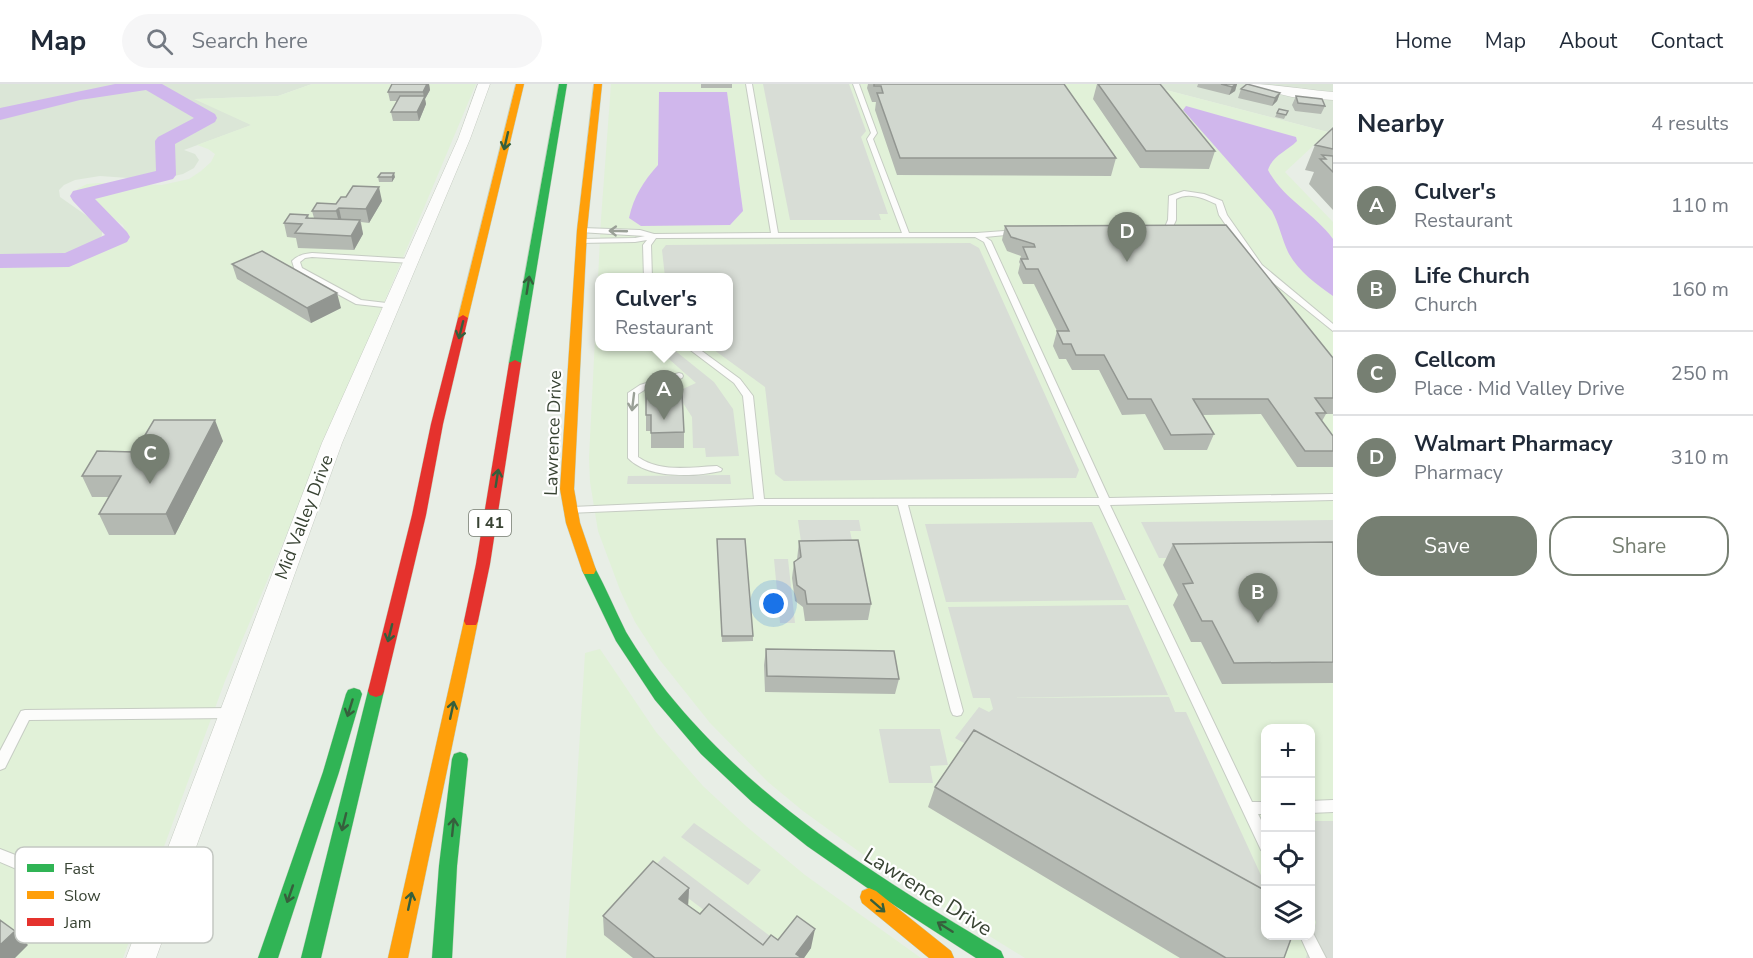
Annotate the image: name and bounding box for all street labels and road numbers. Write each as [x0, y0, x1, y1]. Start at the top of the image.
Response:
street label: Lawrence Drive [539, 370, 567, 496]
street label: Mid Valley Drive [269, 451, 339, 583]
road number: I 41 [469, 510, 511, 536]
street label: Lawrence Drive [858, 841, 998, 943]

